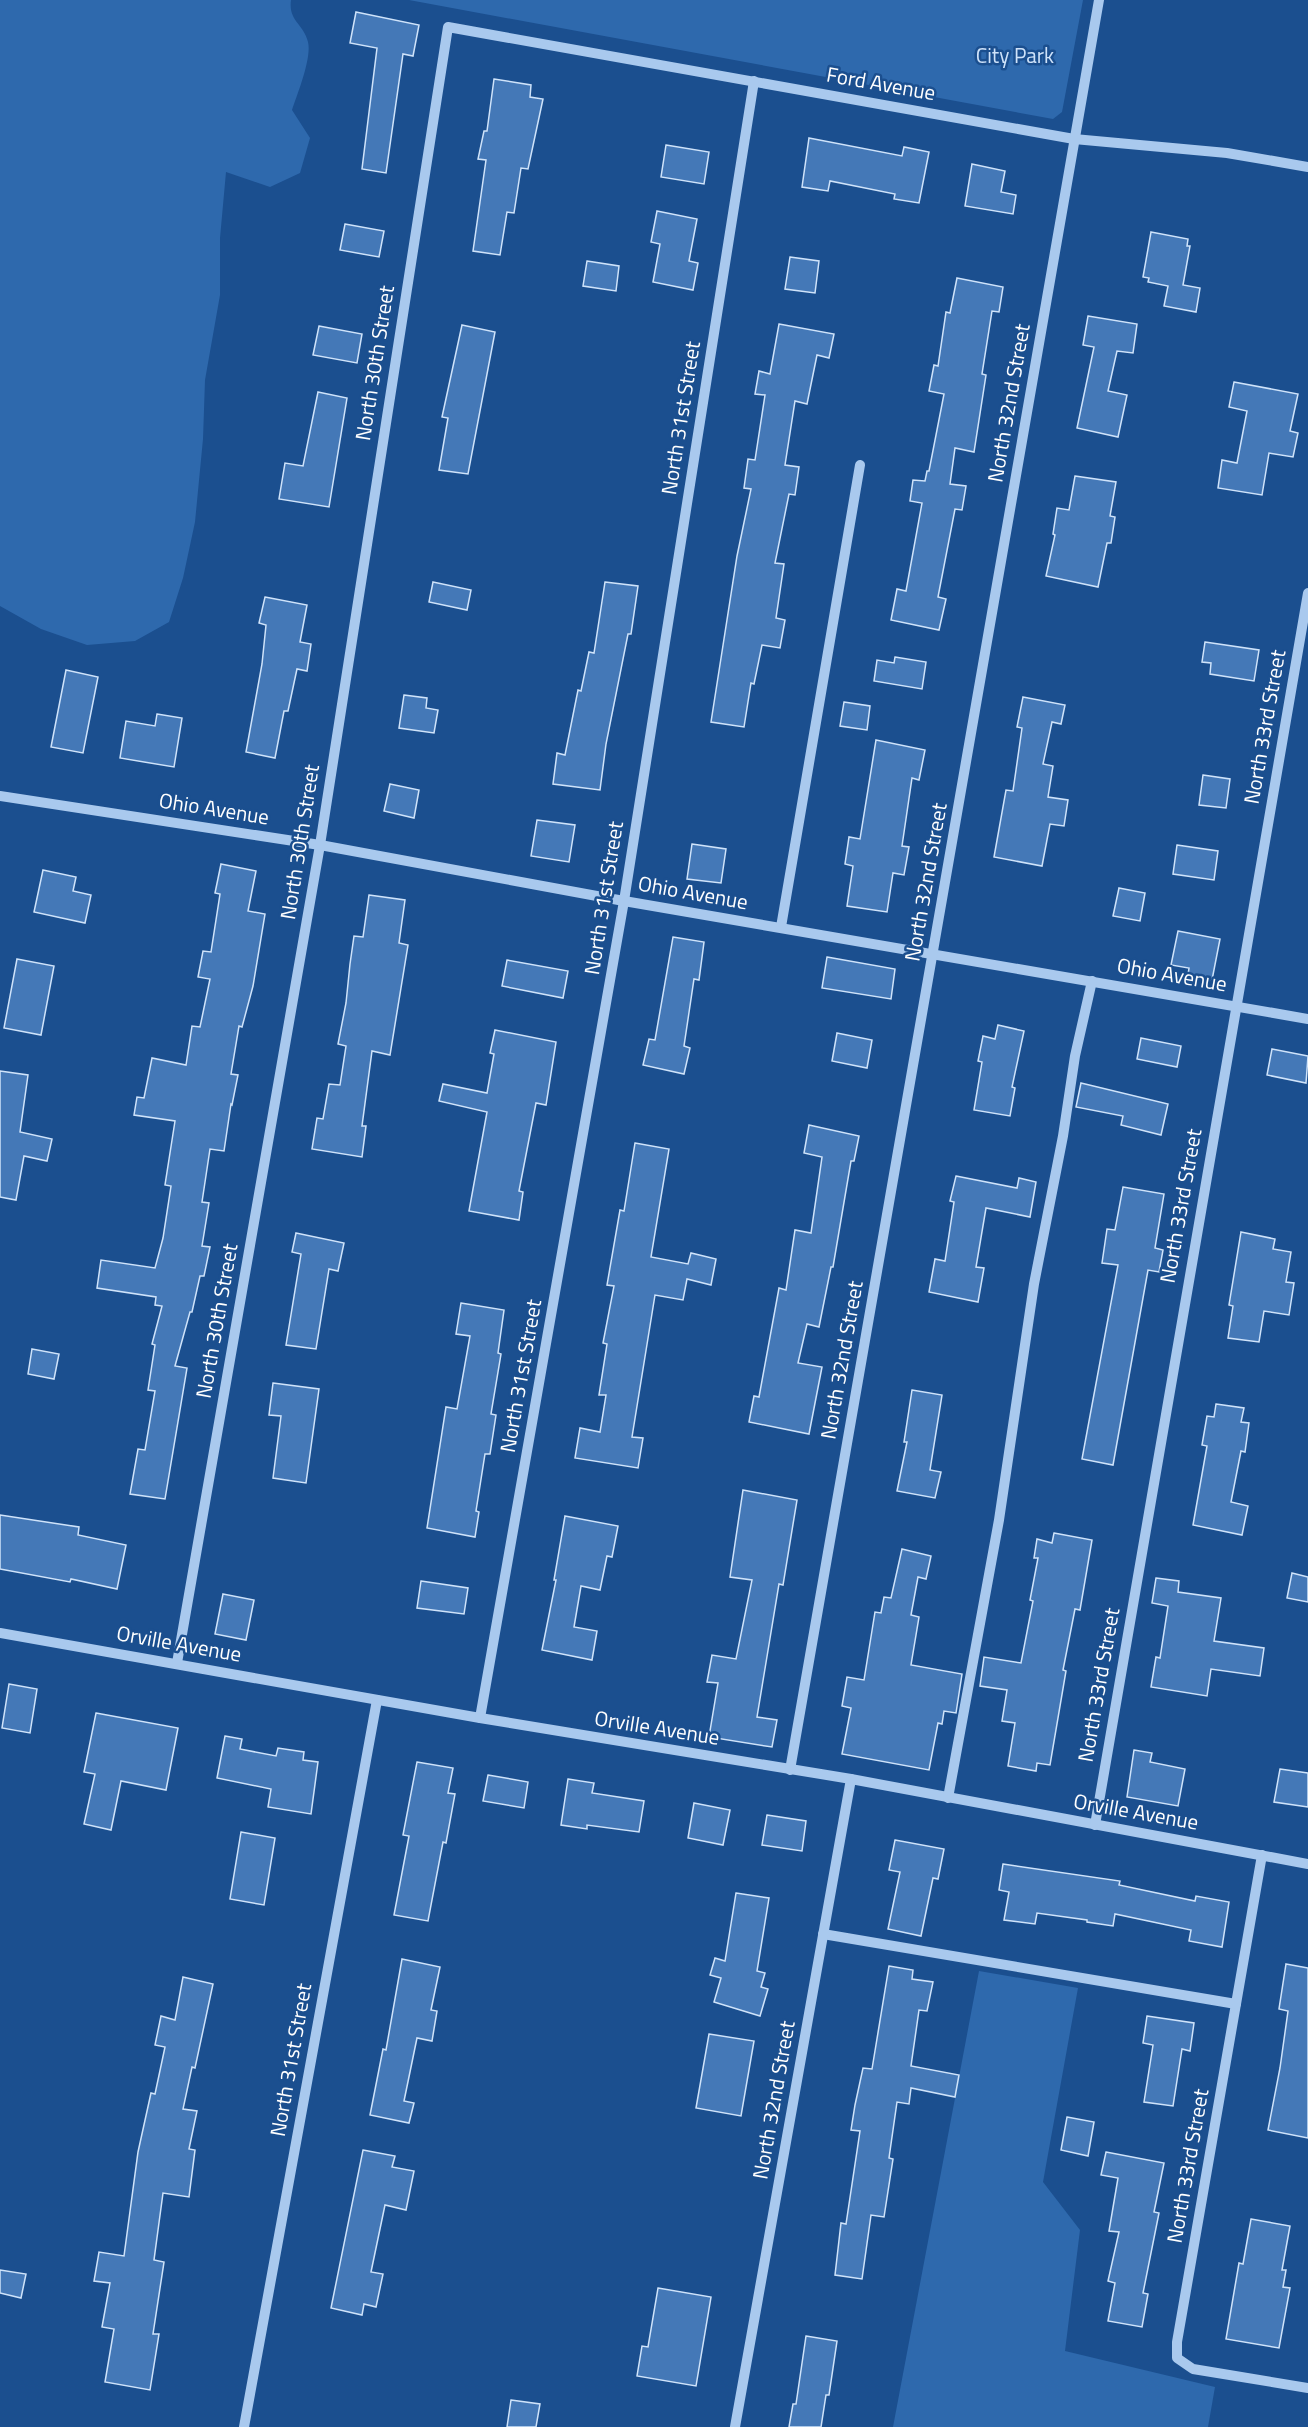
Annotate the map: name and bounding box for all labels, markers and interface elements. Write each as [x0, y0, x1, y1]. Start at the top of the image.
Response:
park label: City Park [976, 39, 1054, 71]
street label: Ford Avenue [824, 58, 938, 108]
street label: North 30th Street [346, 282, 402, 443]
street label: North 32nd Street [978, 320, 1038, 485]
street label: North 31st Street [652, 338, 708, 497]
street label: North 33rd Street [1235, 647, 1293, 806]
street label: North 30th Street [271, 761, 327, 922]
street label: Ohio Avenue [157, 784, 272, 833]
street label: North 32nd Street [895, 799, 955, 964]
street label: North 31st Street [575, 818, 631, 977]
street label: Ohio Avenue [636, 867, 751, 917]
street label: Ohio Avenue [1115, 949, 1230, 999]
street label: North 33rd Street [1151, 1126, 1209, 1285]
street label: North 30th Street [187, 1240, 245, 1401]
street label: North 32nd Street [811, 1277, 871, 1442]
street label: North 31st Street [491, 1296, 549, 1455]
street label: North 33rd Street [1069, 1605, 1127, 1764]
street label: Orville Avenue [114, 1616, 244, 1670]
street label: Orville Avenue [592, 1701, 722, 1753]
street label: Orville Avenue [1071, 1784, 1201, 1838]
street label: North 31st Street [261, 1980, 319, 2139]
street label: North 32nd Street [743, 2017, 803, 2182]
street label: North 33rd Street [1158, 2086, 1216, 2245]

